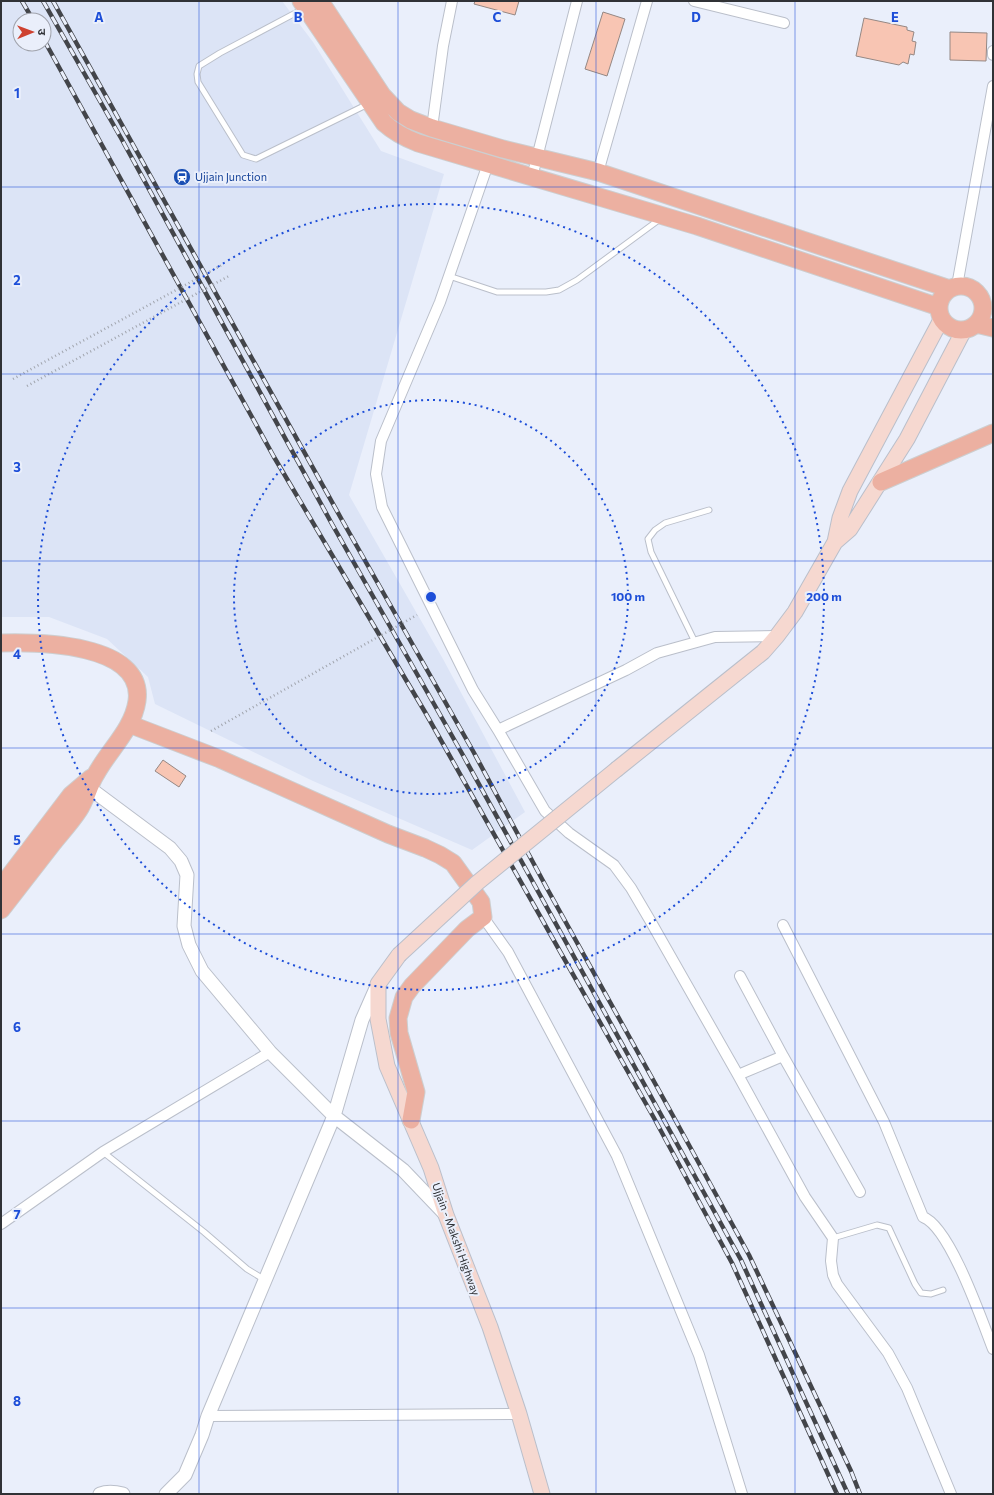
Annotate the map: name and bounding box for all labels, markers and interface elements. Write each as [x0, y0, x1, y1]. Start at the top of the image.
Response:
text: A [94, 9, 104, 25]
text: B [294, 9, 303, 25]
text: C [493, 9, 502, 25]
text: D [691, 9, 701, 25]
text: E [891, 9, 899, 25]
north arrow [12, 12, 52, 52]
text: उ [36, 28, 49, 36]
text: 1 [14, 85, 20, 101]
station icon: Ujjain Junction [172, 167, 192, 187]
place label: Ujjain Junction [195, 170, 267, 184]
text: 2 [13, 272, 21, 288]
text: 3 [13, 459, 21, 475]
text: 100 m [611, 589, 645, 603]
text: 200 m [806, 589, 842, 603]
centre of rings [424, 590, 438, 604]
text: 4 [13, 646, 21, 662]
text: 5 [13, 832, 21, 848]
text: 6 [13, 1019, 21, 1035]
street label: Ujjain - Makshi Highway [430, 1181, 483, 1297]
text: 7 [13, 1206, 21, 1222]
text: 8 [13, 1393, 21, 1409]

